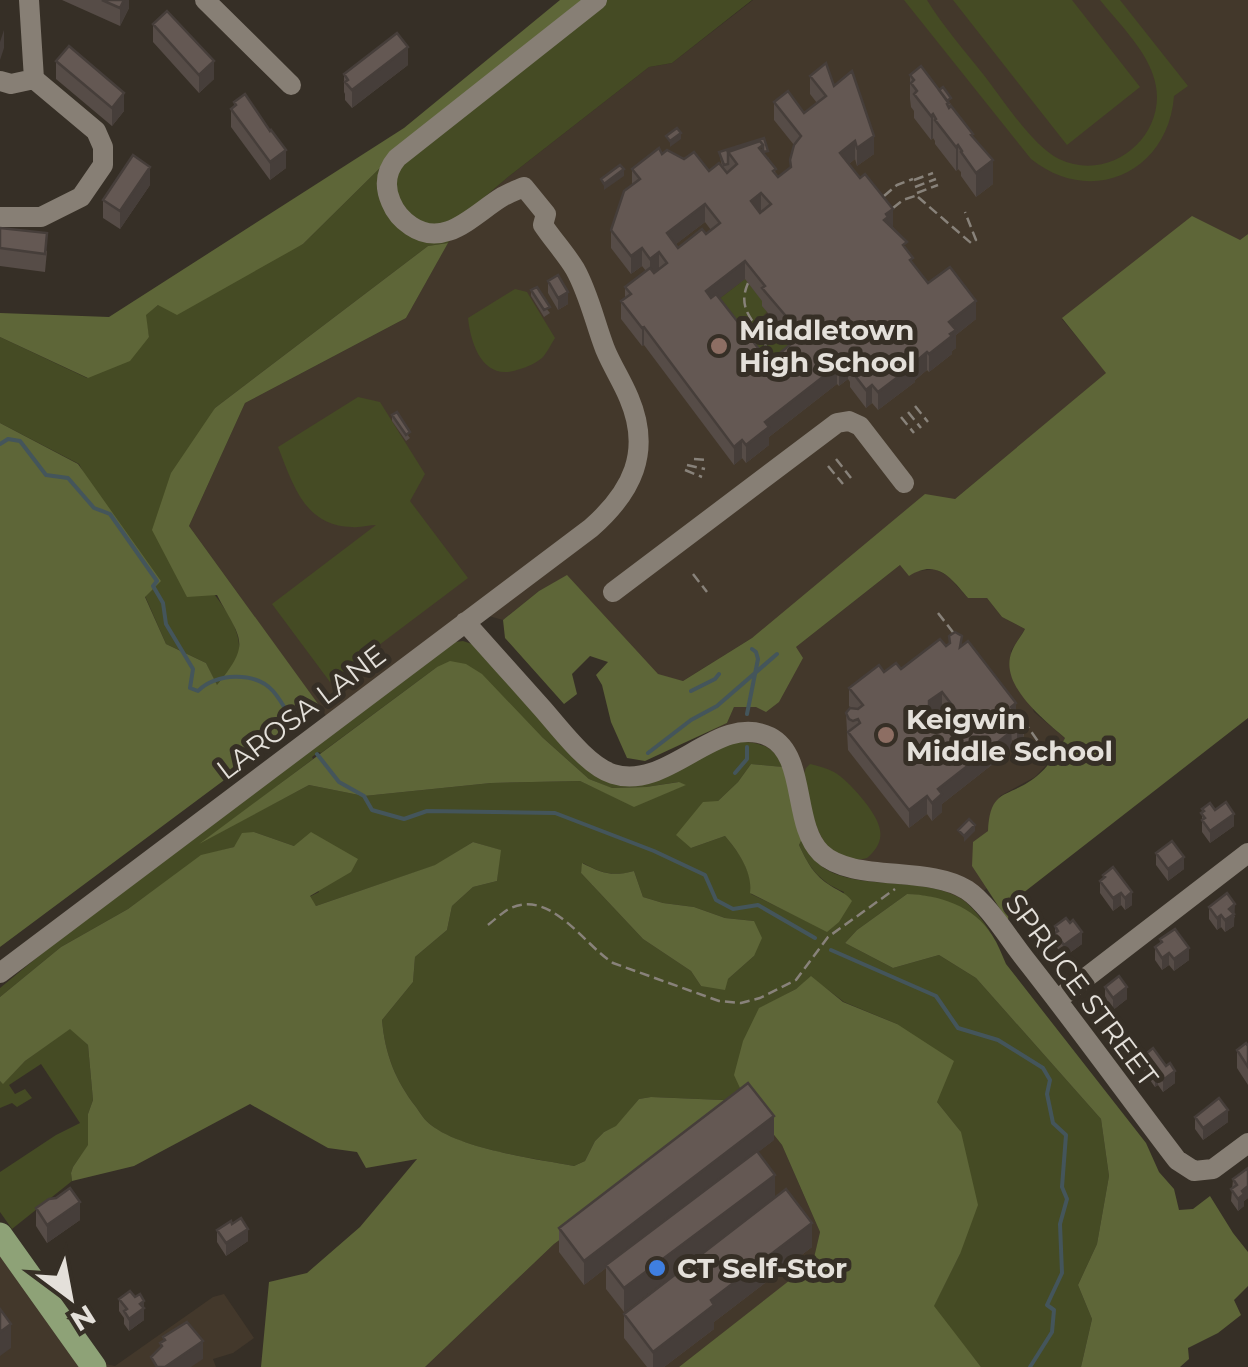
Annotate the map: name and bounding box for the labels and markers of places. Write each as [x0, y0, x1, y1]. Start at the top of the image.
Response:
place label: Middletown High School [739, 313, 916, 379]
marker: Middletown High School [708, 335, 730, 357]
place label: Keigwin Middle School [906, 702, 1113, 768]
marker: Keigwin Middle School [875, 724, 897, 746]
place label: CT Self-Stor [677, 1251, 847, 1285]
marker: CT Self-Stor [646, 1257, 668, 1279]

